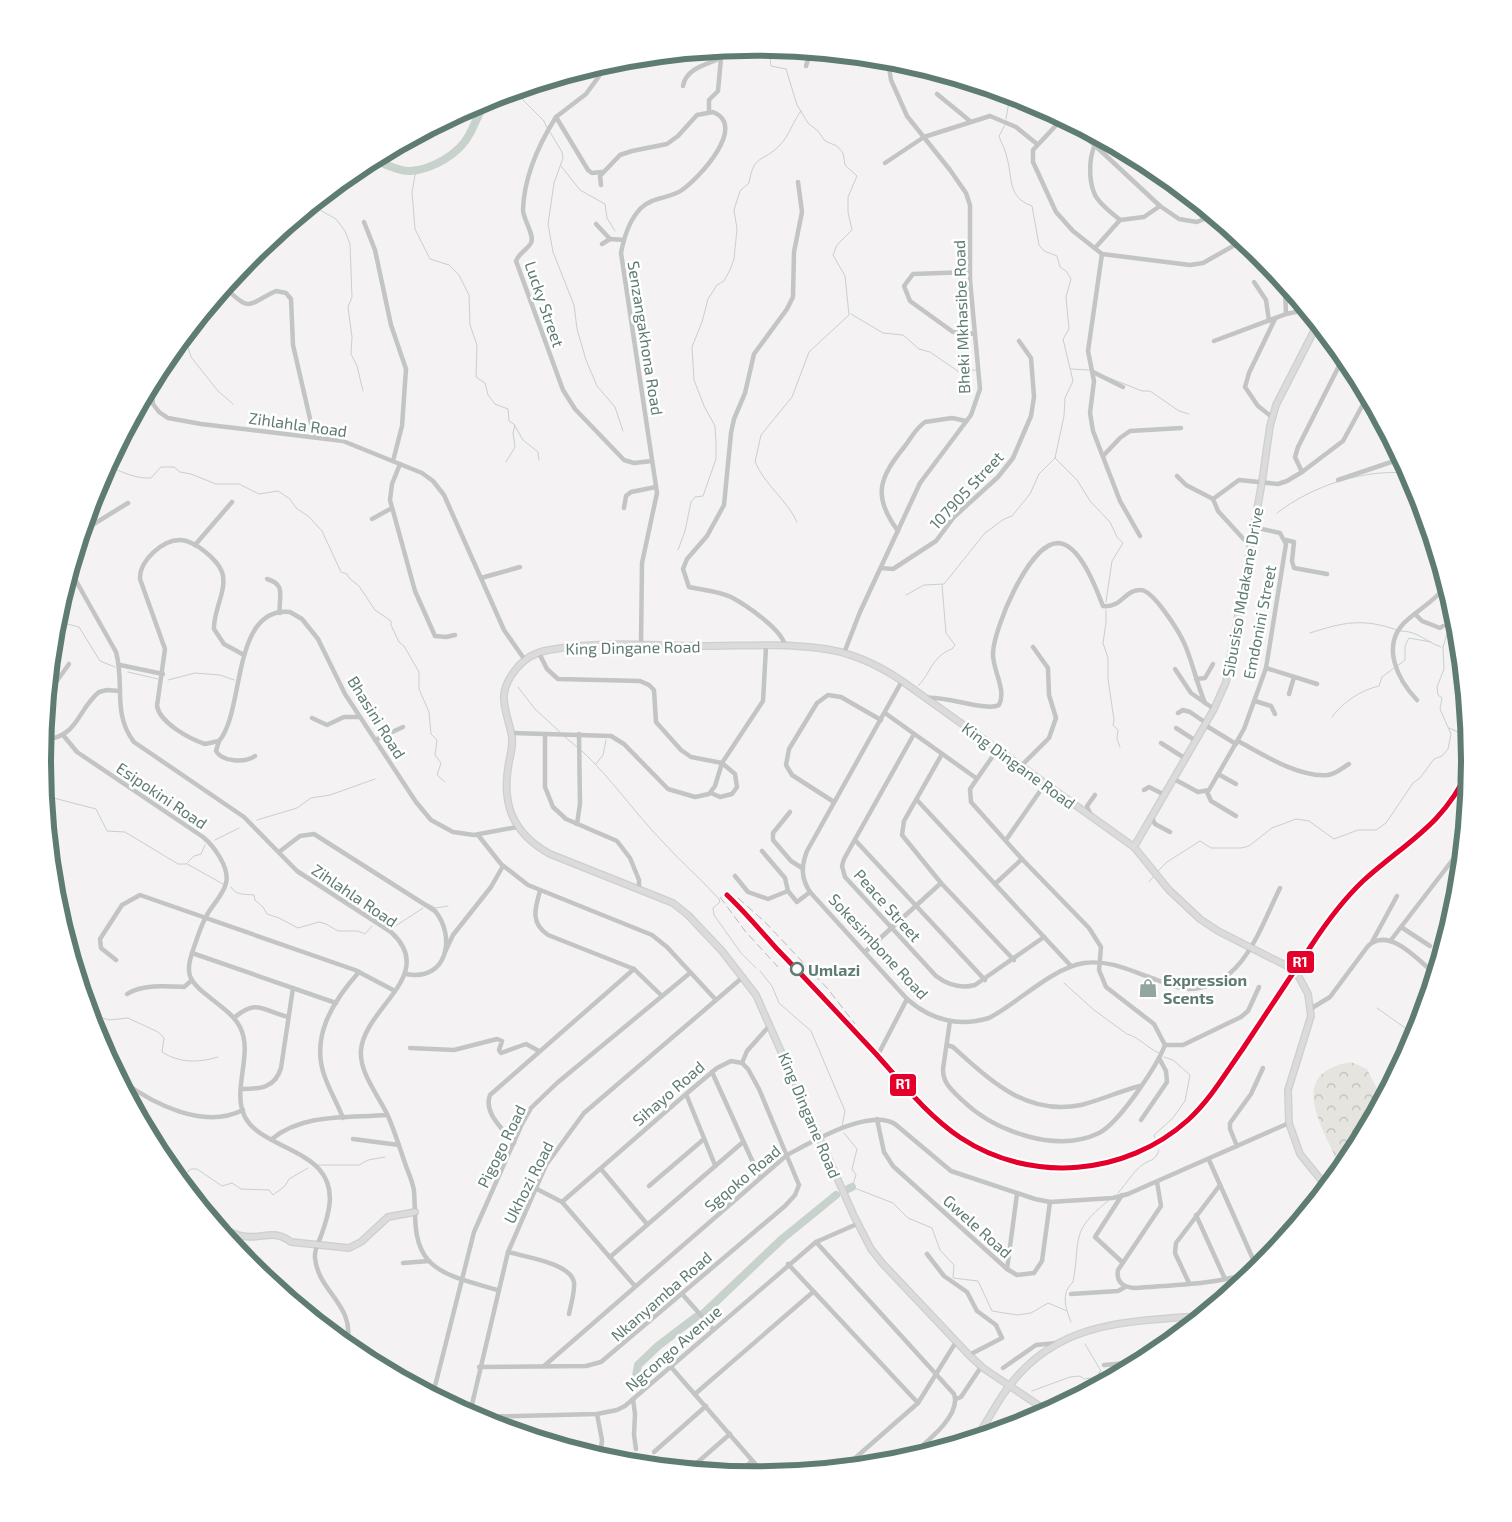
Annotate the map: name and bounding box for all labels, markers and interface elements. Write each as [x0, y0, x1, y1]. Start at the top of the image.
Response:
street label: Bheki Mkhasibe Road [949, 240, 973, 394]
street label: Lucky Street [521, 259, 569, 349]
street label: Senzangakhona Road [624, 260, 668, 416]
street label: Zihlahla Road [248, 408, 348, 440]
street label: 107905 Street [925, 447, 1007, 533]
street label: Sibusiso Mdakane Drive [1218, 505, 1266, 679]
street label: Emdonini Street [1239, 563, 1279, 681]
street label: King Dingane Road [565, 636, 701, 658]
street label: Bhasini Road [344, 672, 410, 762]
street label: King Dingane Road [959, 718, 1079, 812]
street label: Esipokini Road [113, 758, 211, 832]
street label: Zihlahla Road [309, 859, 401, 931]
street label: Peace Street [850, 865, 926, 945]
street label: Sokesimbone Road [825, 889, 933, 1003]
line badge: R1 [1286, 950, 1315, 974]
text: R1 [1292, 953, 1308, 970]
place label: Umlazi [808, 960, 860, 979]
marker: Umlazi [790, 962, 804, 976]
place label: Expression Scents [1163, 970, 1247, 1007]
shop icon: Expression Scents [1137, 977, 1159, 999]
street label: King Dingane Road [775, 1049, 845, 1181]
street label: Sihayo Road [628, 1057, 708, 1129]
line badge: R1 [889, 1073, 917, 1097]
text: R1 [895, 1075, 911, 1092]
street label: Pigogo Road [473, 1102, 529, 1190]
street label: Ukhozi Road [499, 1138, 557, 1226]
street label: Sgqoko Road [700, 1141, 784, 1215]
street label: Gwele Road [940, 1190, 1016, 1262]
street label: Nkanyamba Road [607, 1247, 715, 1345]
street label: Ngcongo Avenue [621, 1301, 725, 1395]

